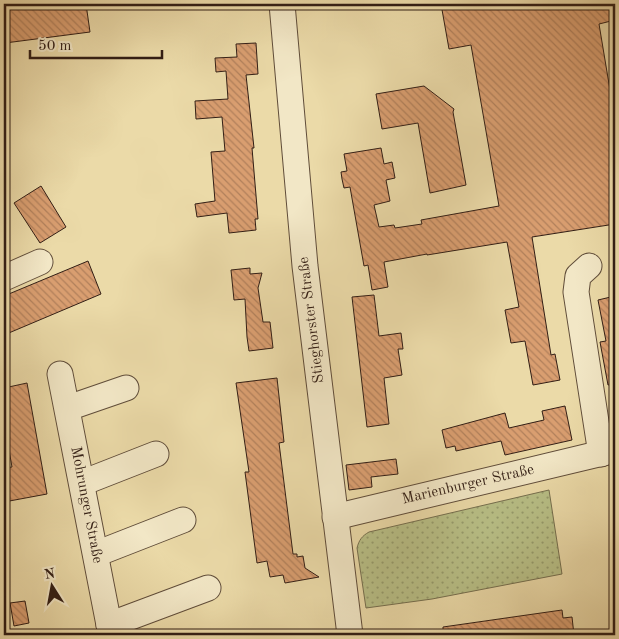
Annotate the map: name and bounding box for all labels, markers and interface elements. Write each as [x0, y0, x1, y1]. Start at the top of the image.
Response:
scale bar [30, 28, 162, 60]
text: 50 m [38, 39, 72, 54]
street label: Stieghorster Straße [297, 256, 327, 384]
street label: Mohrunger Straße [67, 445, 105, 565]
street label: Marienburger Straße [400, 462, 536, 508]
north arrow [28, 562, 78, 612]
text: N [43, 566, 57, 582]

